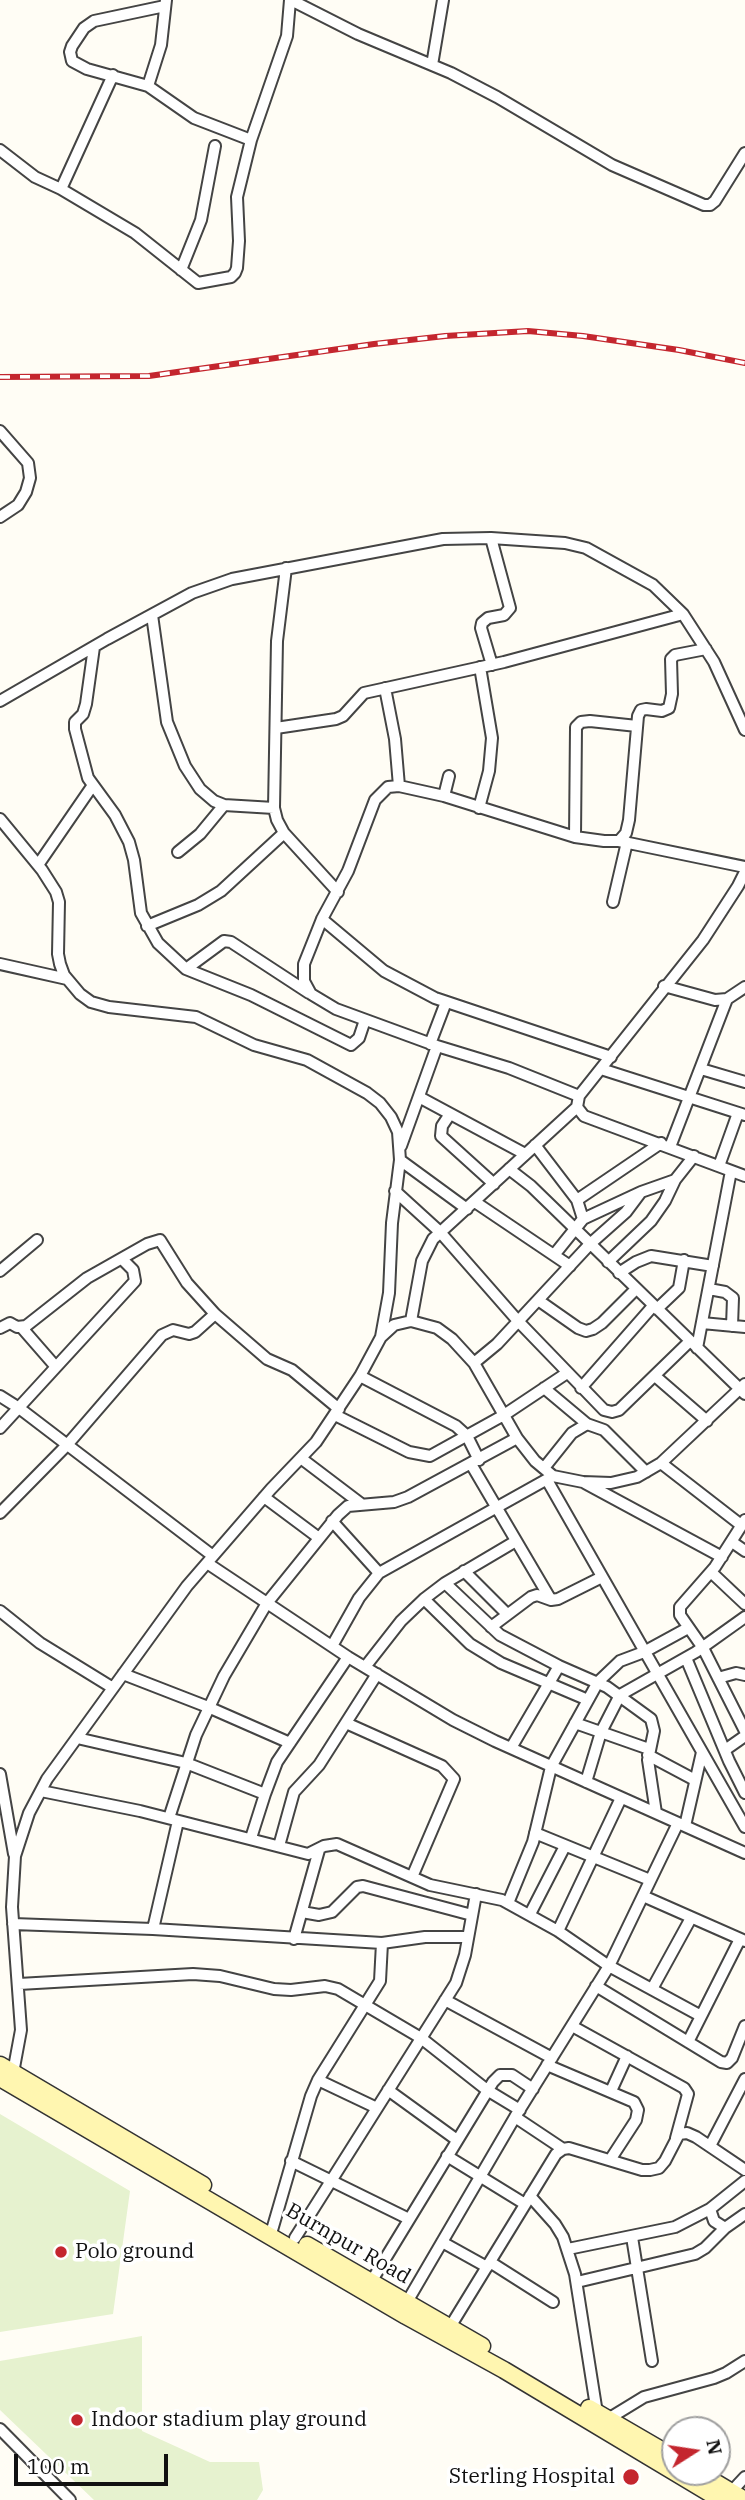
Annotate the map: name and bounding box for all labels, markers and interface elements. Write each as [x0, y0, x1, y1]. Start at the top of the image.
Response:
street label: Burnpur Road [281, 2198, 415, 2290]
place label: Polo ground [75, 2239, 194, 2265]
marker: Polo ground [53, 2244, 69, 2260]
place label: Indoor stadium play ground [91, 2407, 367, 2433]
marker: Indoor stadium play ground [69, 2412, 85, 2428]
north arrow [661, 2416, 731, 2486]
text: N [701, 2437, 728, 2457]
scale bar [18, 2440, 172, 2484]
text: 100 m [27, 2452, 90, 2480]
place label: Sterling Hospital [449, 2464, 615, 2490]
marker: Sterling Hospital [621, 2467, 641, 2487]

